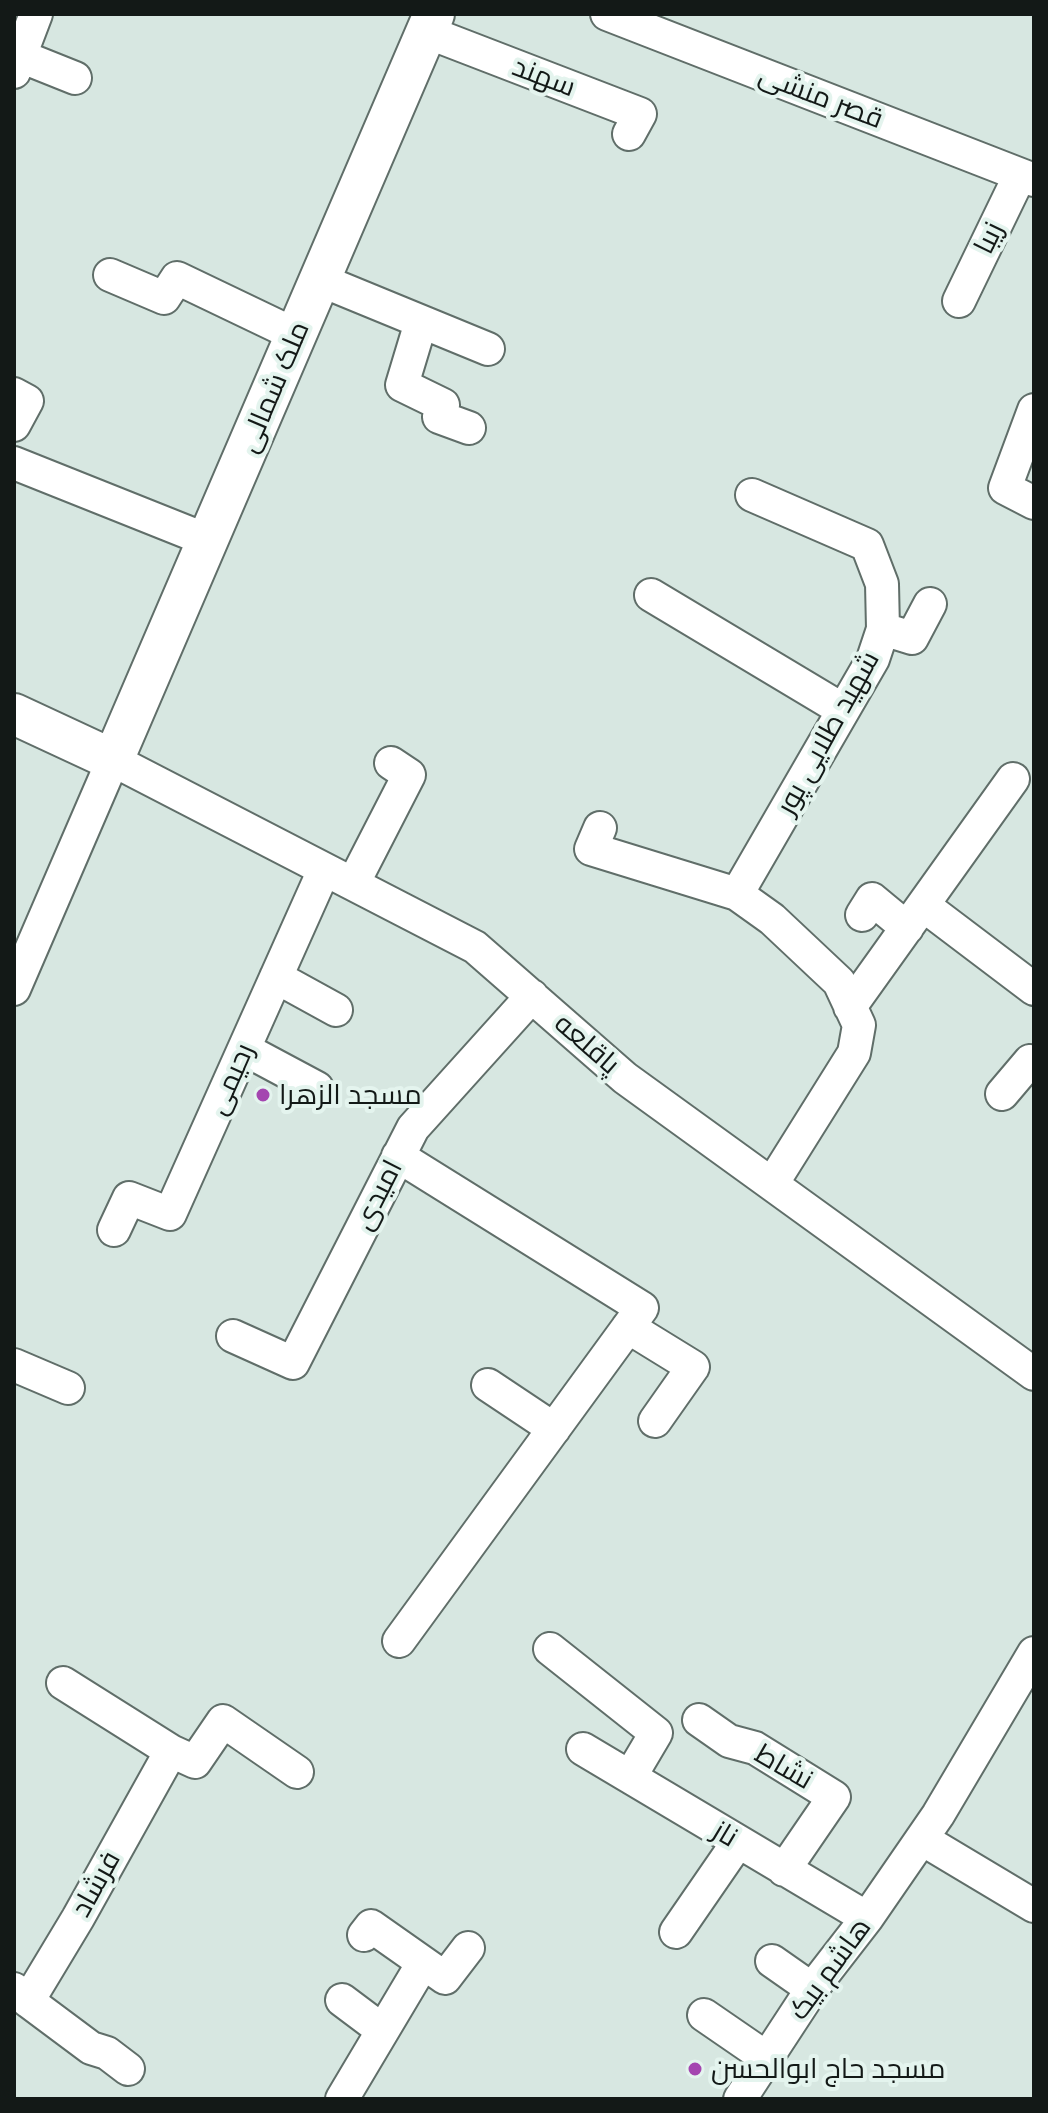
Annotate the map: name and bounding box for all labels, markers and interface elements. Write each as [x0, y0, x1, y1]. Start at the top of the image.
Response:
street label: سهند [508, 50, 580, 104]
street label: قصر منشی [754, 58, 888, 136]
street label: زیبا [967, 217, 1011, 259]
street label: ملک شمالی [231, 316, 317, 458]
street label: شهید طلایی پور [769, 645, 887, 821]
street label: پاقلعه [548, 1007, 626, 1081]
street label: رحیمی [200, 1038, 262, 1120]
place label: مسجد الزهرا [279, 1078, 422, 1112]
marker: مسجد الزهرا [254, 1086, 272, 1104]
street label: امیدی [346, 1154, 410, 1236]
street label: نشاط [749, 1737, 819, 1797]
street label: ناز [706, 1814, 744, 1854]
street label: فرشاد [64, 1845, 128, 1923]
street label: هاشم بیک [782, 1911, 878, 2027]
place label: مسجد حاج ابوالحسن [711, 2052, 945, 2086]
marker: مسجد حاج ابوالحسن [686, 2060, 704, 2078]

